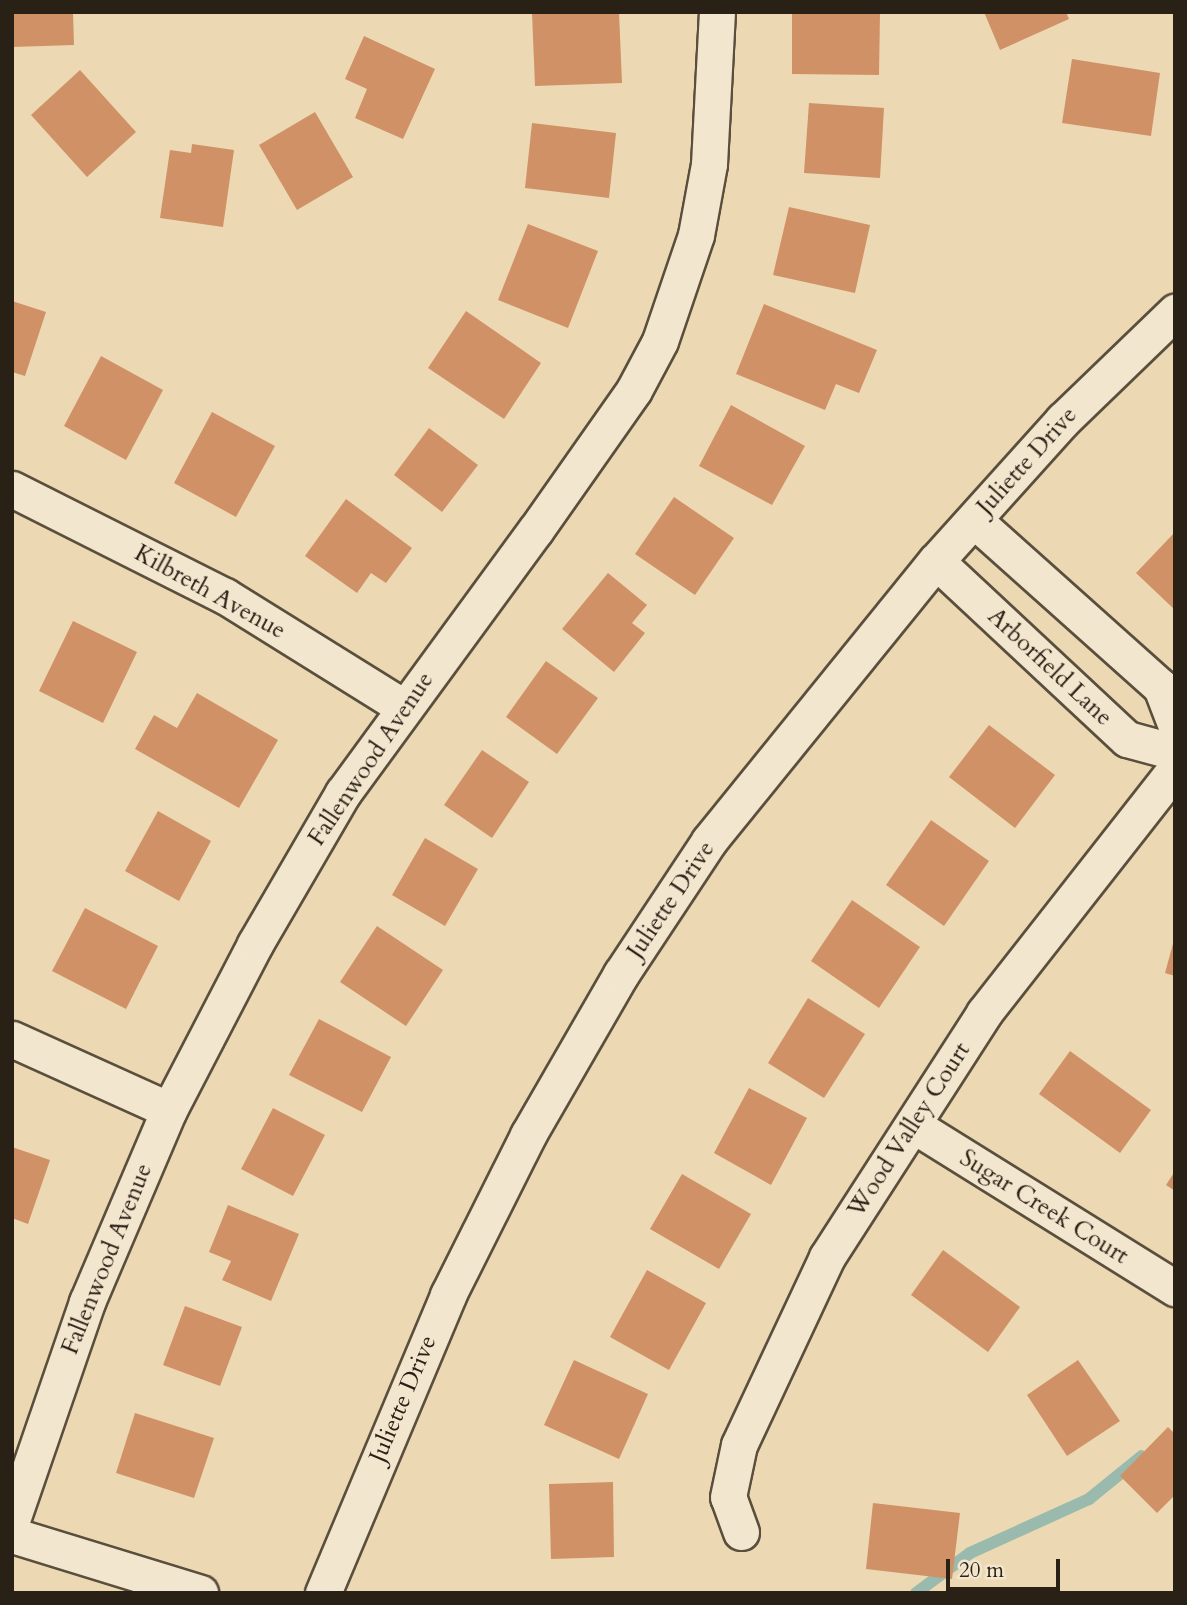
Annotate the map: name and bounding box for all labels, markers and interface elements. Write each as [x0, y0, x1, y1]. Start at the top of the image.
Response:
street label: Juliette Drive [971, 401, 1083, 521]
street label: Kilbreth Avenue [129, 539, 291, 645]
street label: Arborfield Lane [982, 602, 1118, 732]
street label: Fallenwood Avenue [302, 667, 440, 851]
street label: Juliette Drive [621, 836, 721, 964]
street label: Wood Valley Court [842, 1037, 976, 1223]
street label: Sugar Creek Court [954, 1144, 1134, 1270]
street label: Fallenwood Avenue [56, 1159, 158, 1359]
street label: Juliette Drive [363, 1331, 443, 1467]
scale bar [949, 1546, 1063, 1590]
text: 20 m [959, 1556, 1004, 1585]

